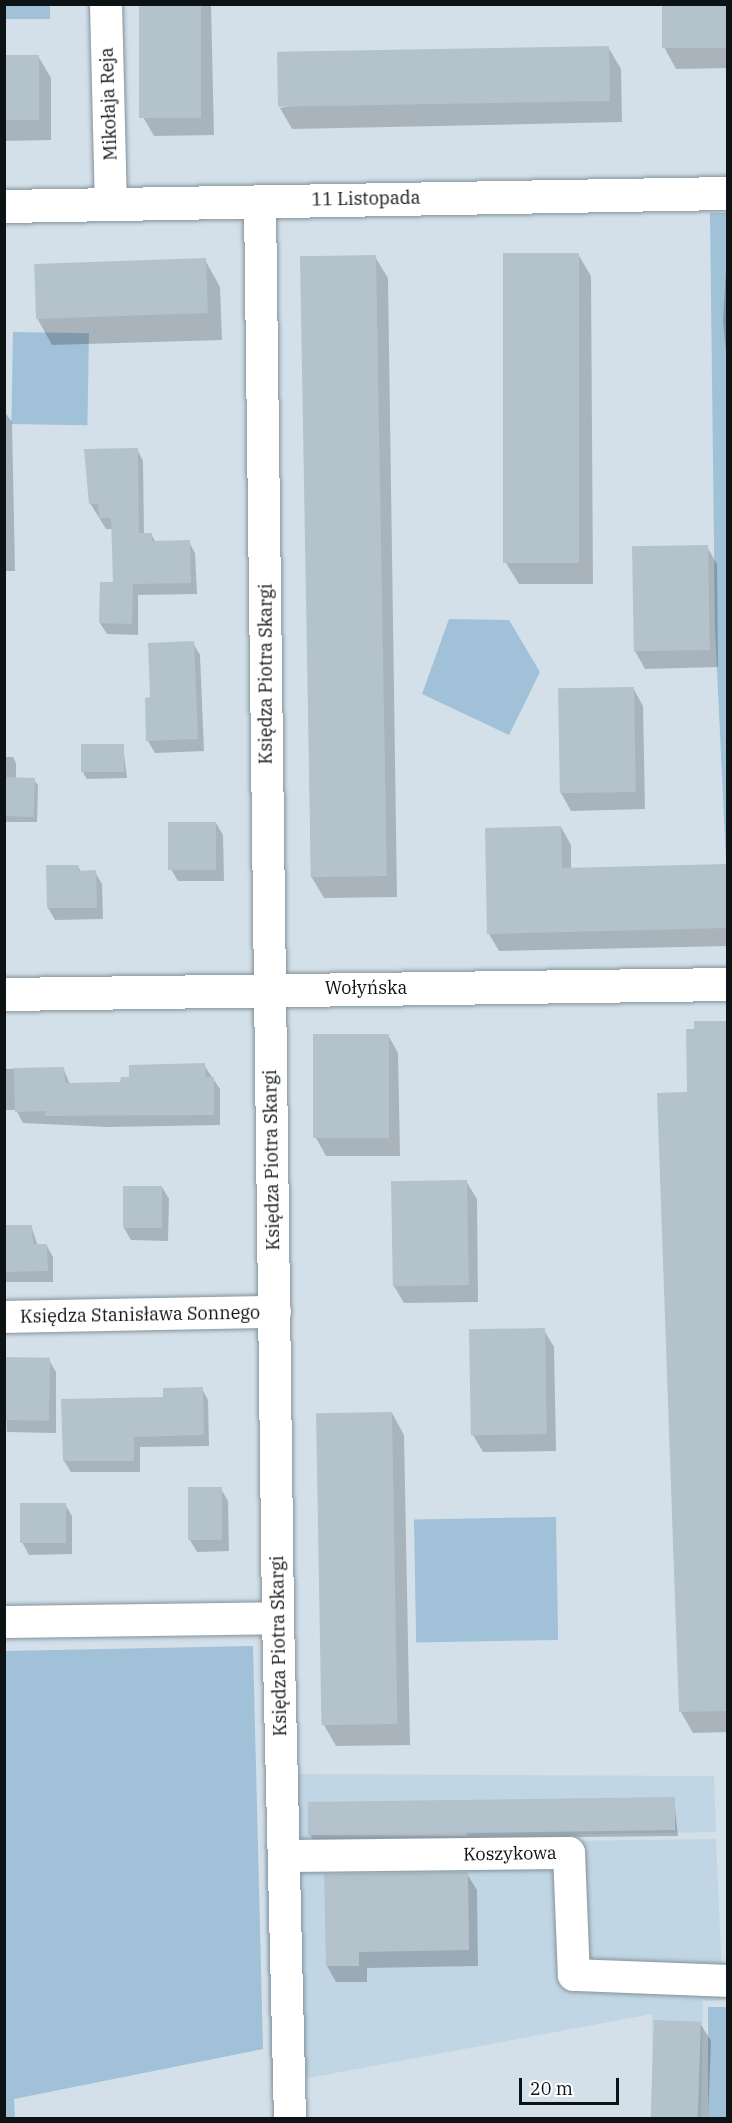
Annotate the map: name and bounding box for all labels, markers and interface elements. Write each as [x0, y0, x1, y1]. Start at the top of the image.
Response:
street label: Mikołaja Reja [96, 47, 122, 161]
street label: 11 Listopada [311, 187, 421, 211]
street label: Księdza Piotra Skargi [255, 584, 277, 764]
street label: Wołyńska [325, 977, 407, 999]
street label: Księdza Piotra Skargi [260, 1069, 284, 1251]
street label: Księdza Stanisława Sonnego [20, 1302, 260, 1328]
street label: Księdza Piotra Skargi [267, 1555, 291, 1737]
street label: Koszykowa [463, 1842, 557, 1866]
scale bar [522, 2066, 622, 2104]
text: 20 m [530, 2077, 573, 2100]

